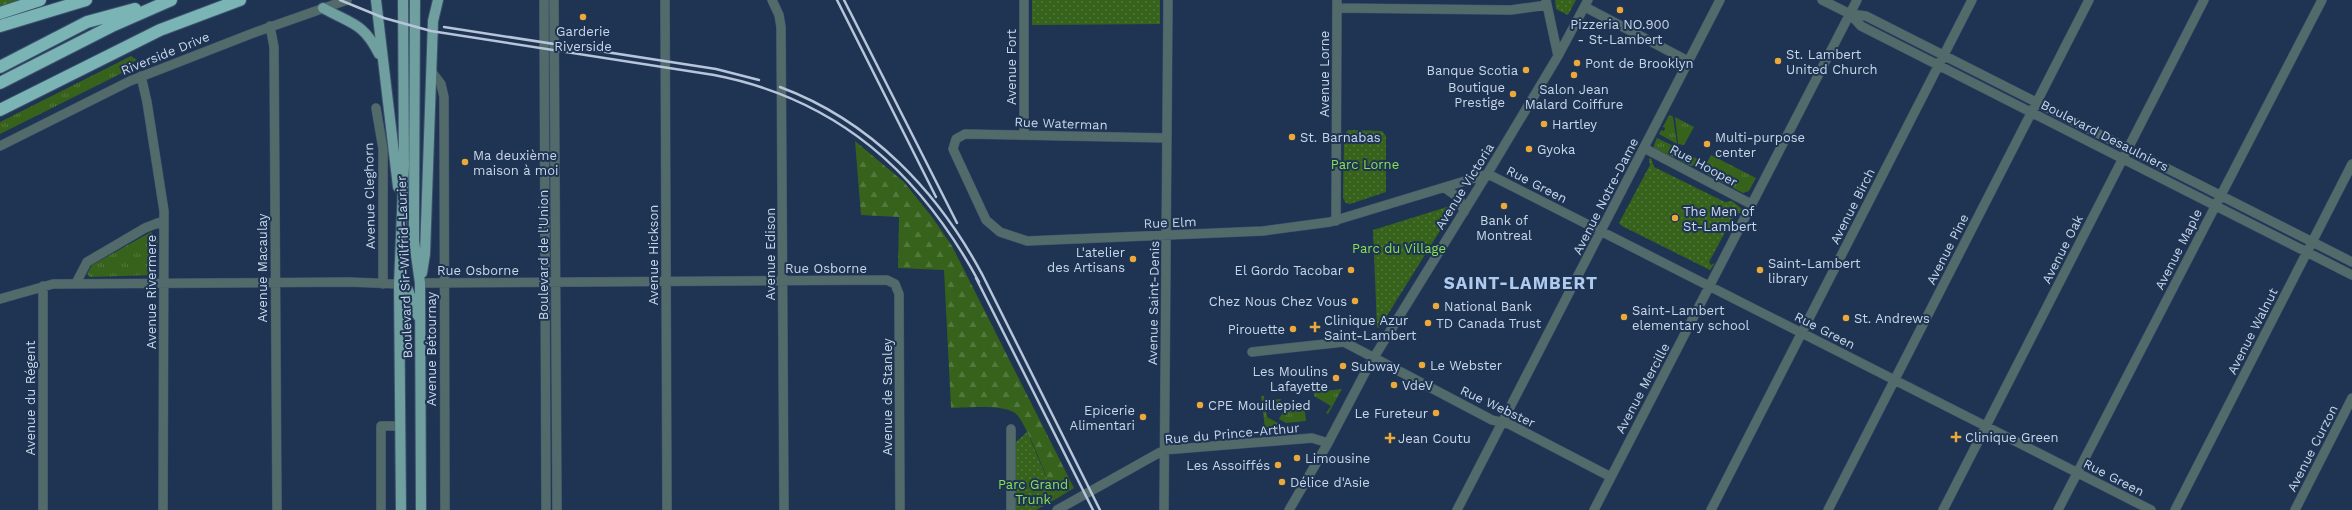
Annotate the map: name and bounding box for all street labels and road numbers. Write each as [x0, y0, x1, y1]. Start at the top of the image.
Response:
street label: Riverside Drive [119, 29, 212, 78]
street label: Avenue Fort [1004, 29, 1019, 105]
street label: Avenue Lorne [1317, 31, 1332, 117]
street label: Boulevard Desaulniers [2038, 97, 2171, 174]
street label: Rue Waterman [1014, 114, 1108, 133]
street label: Avenue Notre-Dame [1570, 135, 1641, 257]
street label: Avenue Victoria [1432, 140, 1497, 232]
street label: Rue Hooper [1667, 141, 1740, 190]
street label: Avenue Cleghorn [361, 142, 378, 250]
street label: Rue Green [1504, 163, 1570, 206]
street label: Avenue Birch [1827, 166, 1878, 247]
street label: Boulevard Sir-Wilfrid-Laurier [394, 175, 415, 359]
street label: Boulevard de l'Union [536, 190, 551, 320]
street label: Avenue Hickson [646, 205, 661, 305]
street label: Avenue Maple [2152, 206, 2205, 292]
street label: Avenue Edison [763, 208, 778, 300]
street label: Avenue Pine [1923, 211, 1972, 287]
street label: Avenue Oak [2039, 212, 2086, 286]
street label: Avenue Macaulay [255, 213, 270, 323]
street label: Rue Elm [1143, 214, 1197, 231]
street label: Avenue Rivermere [144, 235, 159, 349]
street label: Avenue Saint-Denis [1145, 240, 1162, 365]
street label: Rue Osborne [785, 261, 867, 276]
street label: Rue Osborne [437, 263, 519, 278]
street label: Avenue Walnut [2224, 285, 2281, 377]
street label: Avenue Bétournay [424, 291, 439, 406]
street label: Rue Green [1792, 309, 1858, 352]
street label: Avenue de Stanley [880, 338, 895, 456]
street label: Avenue du Régent [23, 340, 38, 455]
street label: Avenue Mercille [1612, 340, 1673, 436]
street label: Rue Webster [1458, 383, 1538, 430]
street label: Avenue Curzon [2284, 402, 2341, 494]
street label: Rue du Prince-Arthur [1164, 420, 1300, 447]
street label: Rue Green [2081, 456, 2147, 499]

